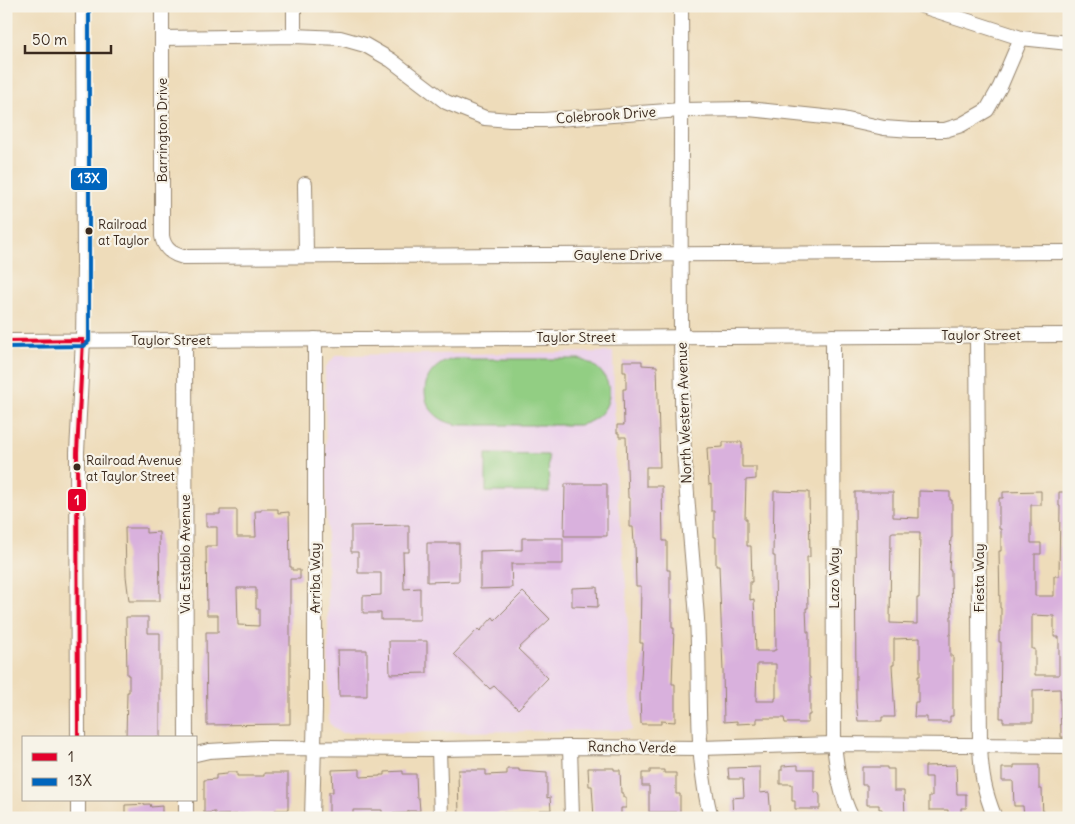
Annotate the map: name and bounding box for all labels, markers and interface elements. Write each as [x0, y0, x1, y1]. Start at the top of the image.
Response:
scale bar [25, 22, 111, 54]
text: 50 m [32, 30, 67, 49]
street label: Barrington Drive [153, 78, 171, 182]
street label: Colebrook Drive [555, 103, 657, 127]
line badge: 13X [70, 167, 108, 191]
text: 13X [78, 169, 100, 187]
place label: Railroad at Taylor [98, 216, 150, 249]
marker: Railroad at Taylor [84, 226, 94, 236]
street label: Gaylene Drive [574, 246, 662, 264]
street label: Taylor Street [941, 326, 1021, 344]
street label: Taylor Street [536, 328, 616, 346]
street label: Taylor Street [131, 331, 211, 349]
street label: North Western Avenue [673, 342, 695, 484]
place label: Railroad Avenue at Taylor Street [86, 452, 182, 485]
marker: Railroad Avenue at Taylor Street [72, 462, 82, 472]
line badge: 1 [67, 488, 87, 512]
text: 1 [74, 491, 80, 509]
street label: Via Establo Avenue [176, 494, 194, 614]
street label: Arriba Way [306, 543, 324, 613]
street label: Fiesta Way [970, 543, 988, 613]
street label: Lazo Way [825, 547, 843, 609]
legend [22, 736, 198, 802]
street label: Rancho Verde [588, 737, 676, 757]
text: 1 [68, 747, 74, 766]
text: 13X [68, 771, 92, 790]

